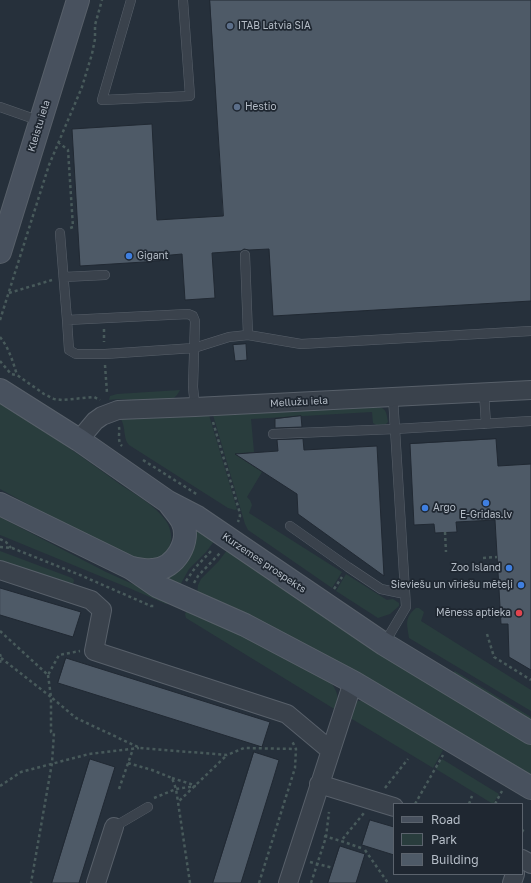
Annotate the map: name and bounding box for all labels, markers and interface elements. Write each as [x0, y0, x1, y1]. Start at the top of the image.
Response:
place label: ITAB Latvia SIA [238, 20, 311, 32]
marker: ITAB Latvia SIA [225, 21, 235, 31]
street label: Kleistu iela [25, 99, 53, 153]
place label: Hestio [245, 101, 276, 113]
marker: Hestio [232, 102, 242, 112]
place label: Gigant [137, 250, 169, 262]
marker: Gigant [124, 251, 134, 261]
street label: Mellužu iela [270, 394, 328, 410]
marker: E-Gridas.lv [481, 498, 491, 508]
place label: Argo [433, 502, 456, 514]
marker: Argo [420, 503, 430, 513]
place label: E-Gridas.lv [460, 509, 512, 521]
street label: Kurzemes prospekts [220, 530, 308, 596]
place label: Zoo Island [451, 562, 501, 574]
marker: Zoo Island [504, 563, 514, 573]
place label: Sieviešu un vīriešu mēteļi [391, 579, 513, 591]
marker: Sieviešu un vīriešu mēteļi [516, 580, 526, 590]
place label: Mēness aptieka [436, 607, 511, 619]
marker: Mēness aptieka [514, 608, 524, 618]
legend [393, 803, 523, 875]
text: Road [431, 812, 460, 827]
text: Park [431, 832, 457, 847]
text: Building [431, 852, 479, 867]

